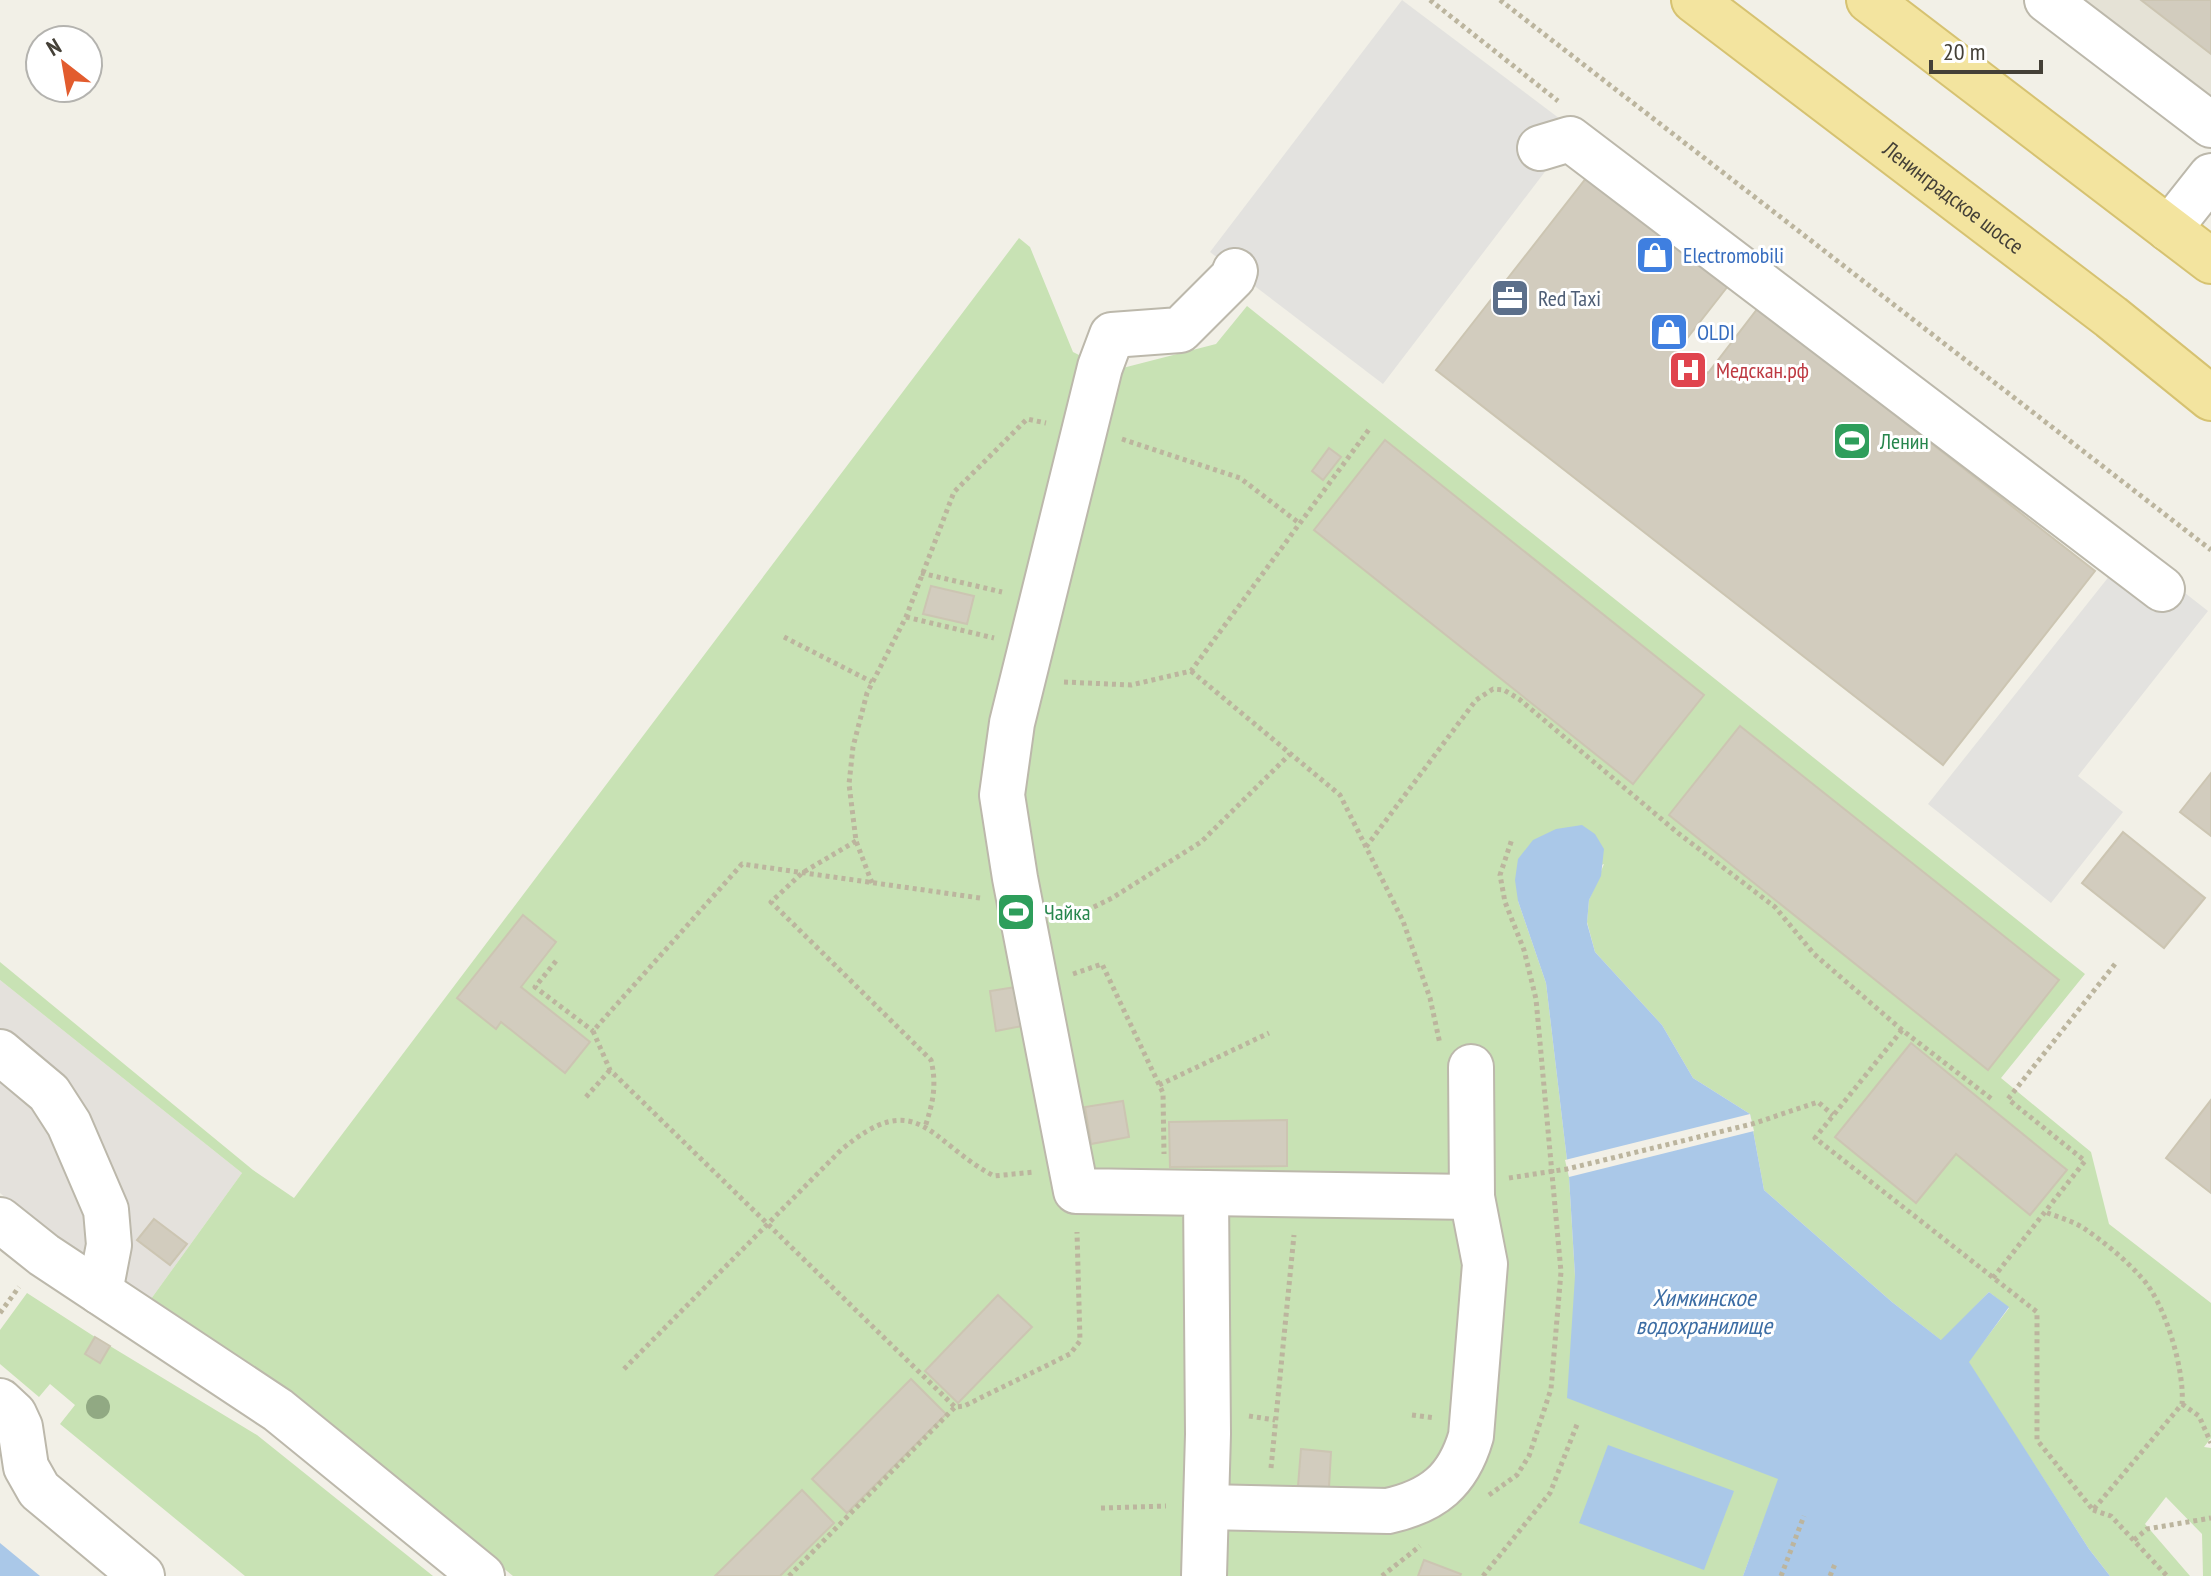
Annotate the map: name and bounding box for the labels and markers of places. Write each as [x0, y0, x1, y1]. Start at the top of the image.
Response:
shop icon: Electromobili [1634, 234, 1676, 276]
place label: Electromobili [1683, 241, 1784, 269]
office icon: Red Taxi [1489, 277, 1531, 319]
place label: Red Taxi [1538, 284, 1601, 312]
shop icon: OLDI [1648, 311, 1690, 353]
place label: OLDI [1697, 318, 1735, 346]
hospital icon: Медскан.рф [1667, 349, 1709, 391]
place label: Медскан.рф [1716, 356, 1809, 384]
sports icon: Ленин [1831, 420, 1873, 462]
place label: Ленин [1879, 427, 1929, 455]
sports icon: Чайка [995, 891, 1037, 933]
place label: Чайка [1044, 898, 1091, 926]

